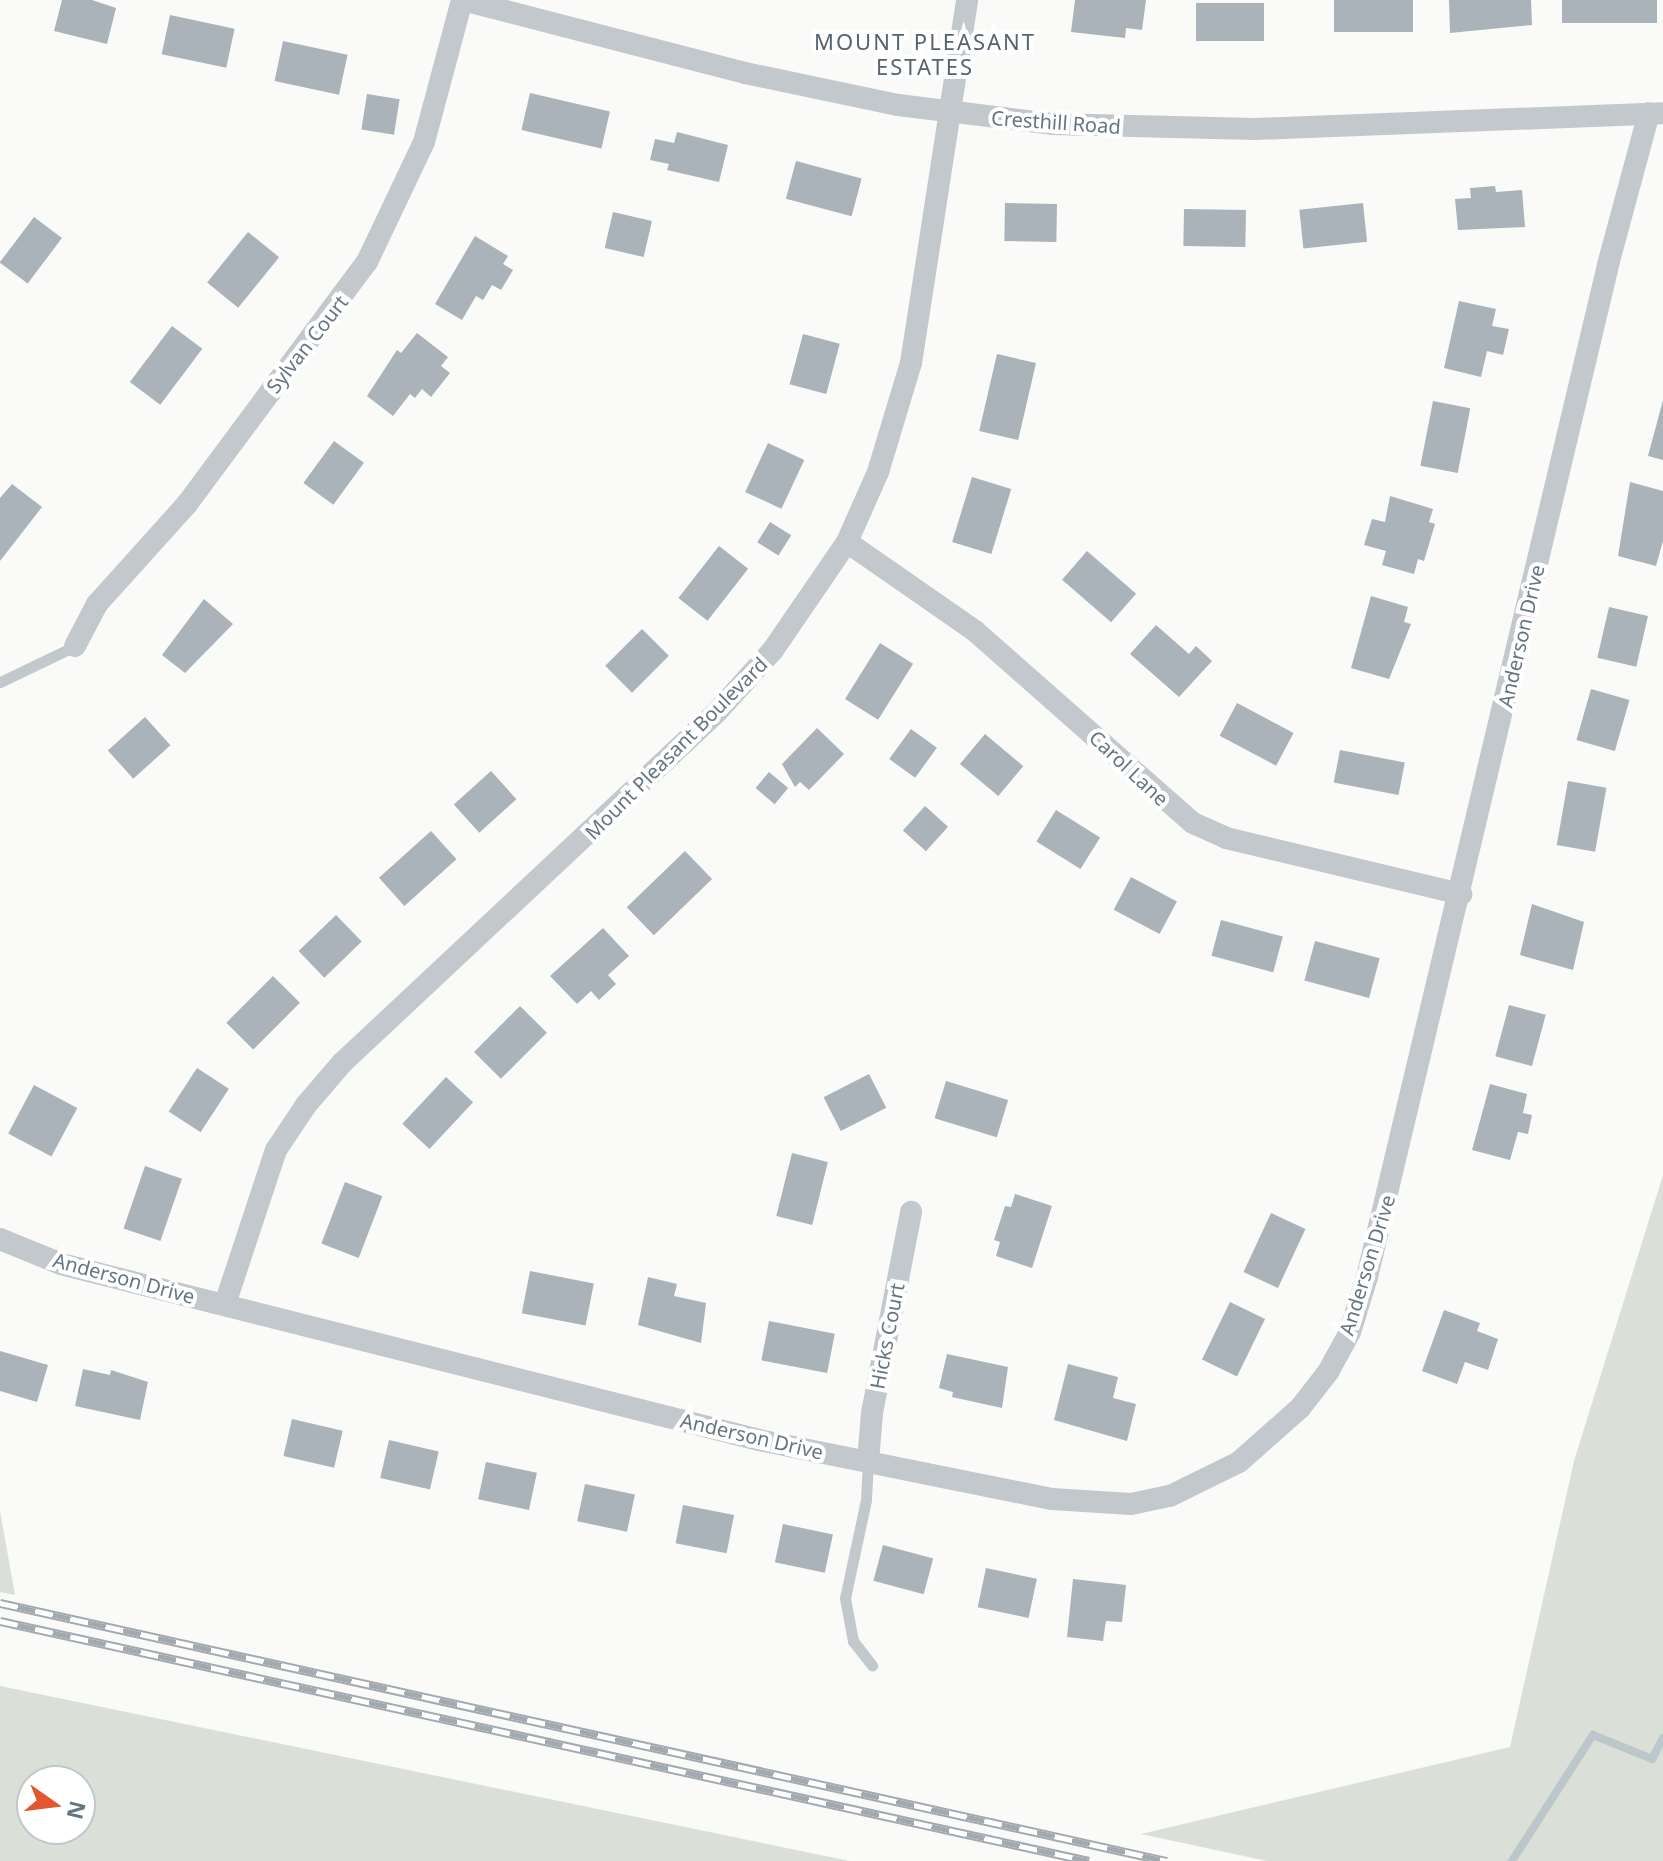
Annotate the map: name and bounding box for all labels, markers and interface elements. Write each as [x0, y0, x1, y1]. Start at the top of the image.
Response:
district label: MOUNT PLEASANT ESTATES [814, 28, 1036, 80]
street label: Cresthill Road [990, 106, 1122, 138]
street label: Sylvan Court [261, 290, 353, 398]
street label: Anderson Drive [1493, 562, 1549, 710]
street label: Mount Pleasant Boulevard [580, 652, 772, 844]
street label: Carol Lane [1084, 725, 1174, 811]
street label: Anderson Drive [1334, 1192, 1400, 1338]
street label: Anderson Drive [51, 1248, 197, 1308]
street label: Hicks Court [865, 1281, 909, 1391]
street label: Anderson Drive [678, 1408, 826, 1464]
north arrow [16, 1765, 96, 1845]
text: N [61, 1798, 94, 1823]

